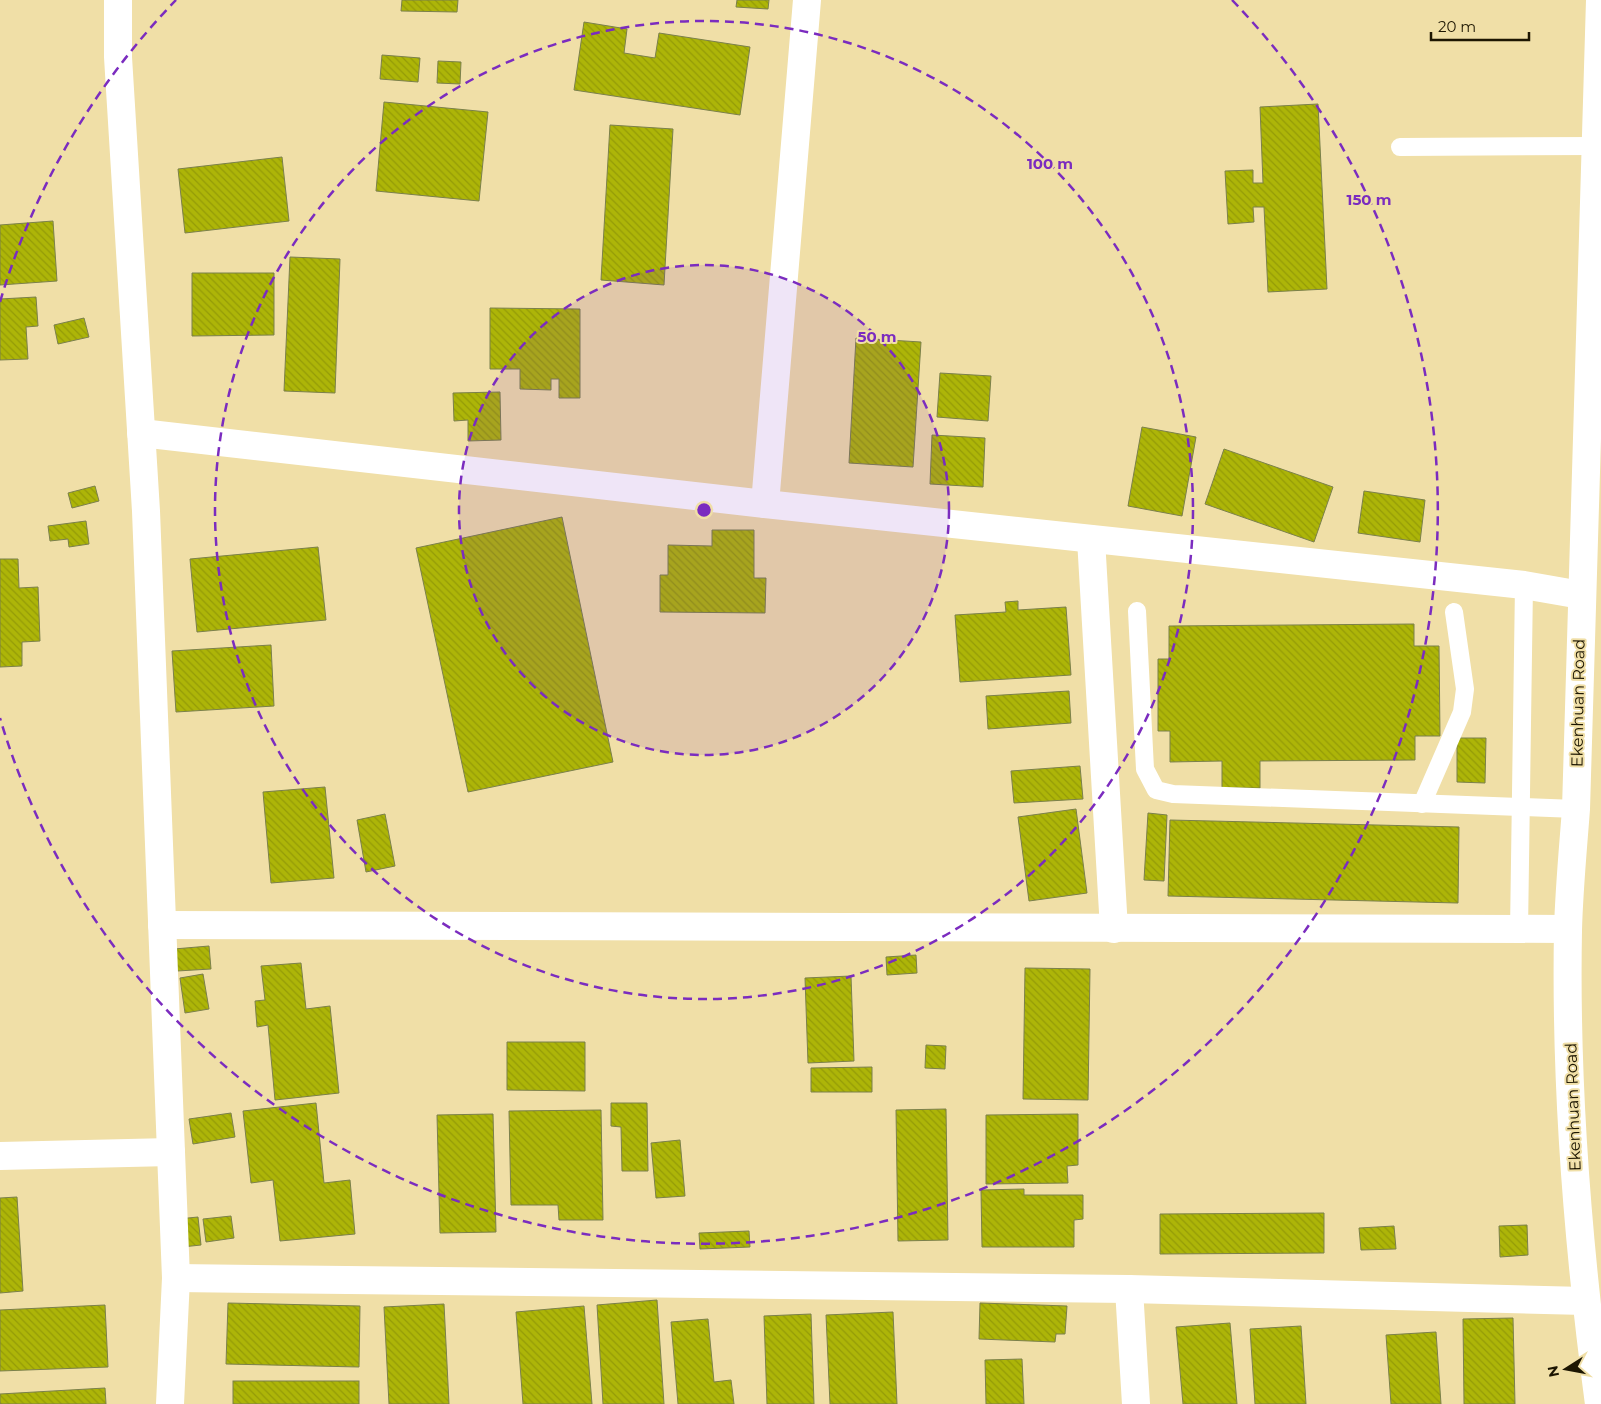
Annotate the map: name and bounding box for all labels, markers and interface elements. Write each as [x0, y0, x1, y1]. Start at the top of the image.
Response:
scale bar [1431, 10, 1528, 42]
text: 20 m [1438, 17, 1476, 36]
text: 100 m [1027, 154, 1073, 173]
text: 150 m [1347, 190, 1391, 209]
text: 50 m [857, 327, 897, 346]
centre of rings [695, 501, 713, 519]
street label: Ekenhuan Road [1567, 639, 1589, 767]
street label: Ekenhuan Road [1561, 1043, 1585, 1171]
north arrow [1541, 1344, 1591, 1394]
text: N [1543, 1364, 1563, 1379]

